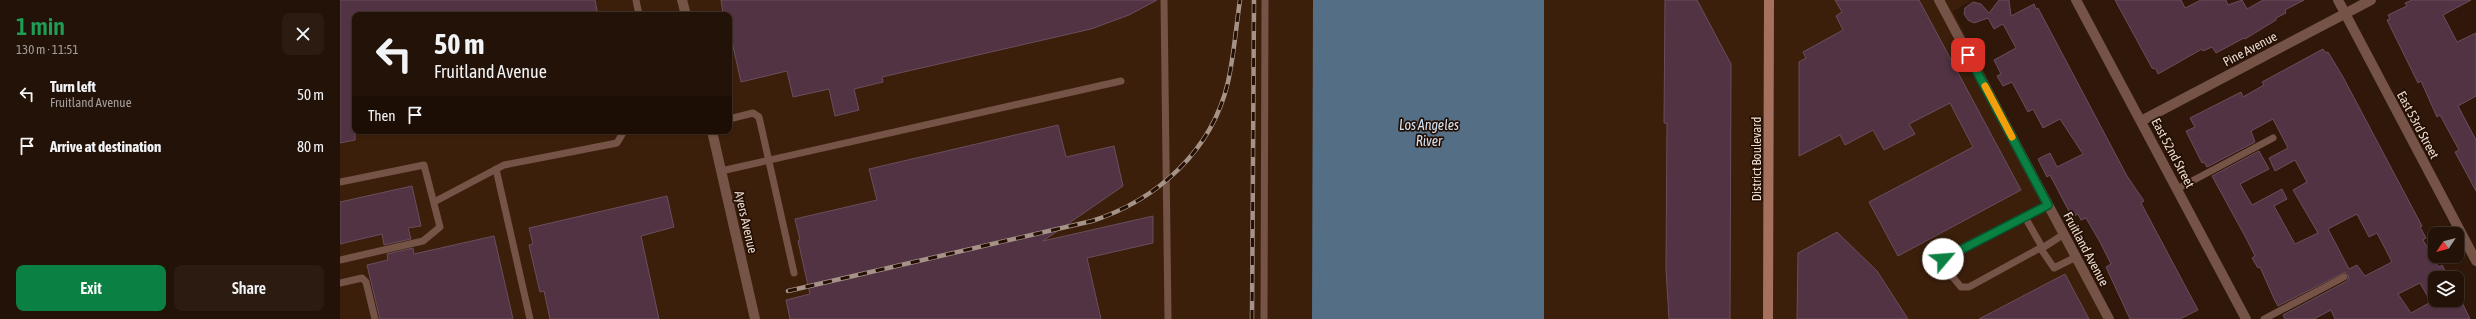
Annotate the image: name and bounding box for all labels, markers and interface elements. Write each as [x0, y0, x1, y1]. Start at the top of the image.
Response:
text: 1 min [16, 13, 65, 40]
button: close [282, 13, 324, 55]
icon: left [368, 28, 420, 80]
text: 50 m [434, 28, 484, 60]
street label: Pine Avenue [2220, 28, 2280, 69]
pin [1951, 38, 1985, 72]
text: 130 m · 11:51 [16, 42, 79, 57]
icon: arrive [1957, 44, 1979, 66]
text: Fruitland Avenue [434, 61, 547, 82]
text: Turn left [50, 78, 96, 95]
icon: left [16, 83, 38, 105]
text: 50 m [297, 86, 324, 103]
street label: East 53rd Street [2394, 89, 2442, 162]
text: Fruitland Avenue [50, 95, 132, 110]
icon: arrive [404, 104, 426, 126]
text: Then [368, 107, 396, 124]
street label: East 52nd Street [2148, 116, 2198, 191]
water label: Los Angeles River [1399, 117, 1459, 149]
street label: District Boulevard [1749, 117, 1764, 201]
icon: arrive [16, 135, 38, 157]
text: Arrive at destination [50, 138, 161, 155]
text: 80 m [297, 138, 324, 155]
street label: Ayers Avenue [732, 189, 760, 255]
street label: Fruitland Avenue [2060, 209, 2112, 289]
north arrow [2428, 227, 2464, 263]
map controls [2428, 227, 2464, 307]
position arrow [1922, 238, 1964, 280]
button: Exit [16, 265, 166, 311]
button: Share [174, 265, 324, 311]
button: layers [2428, 271, 2464, 307]

